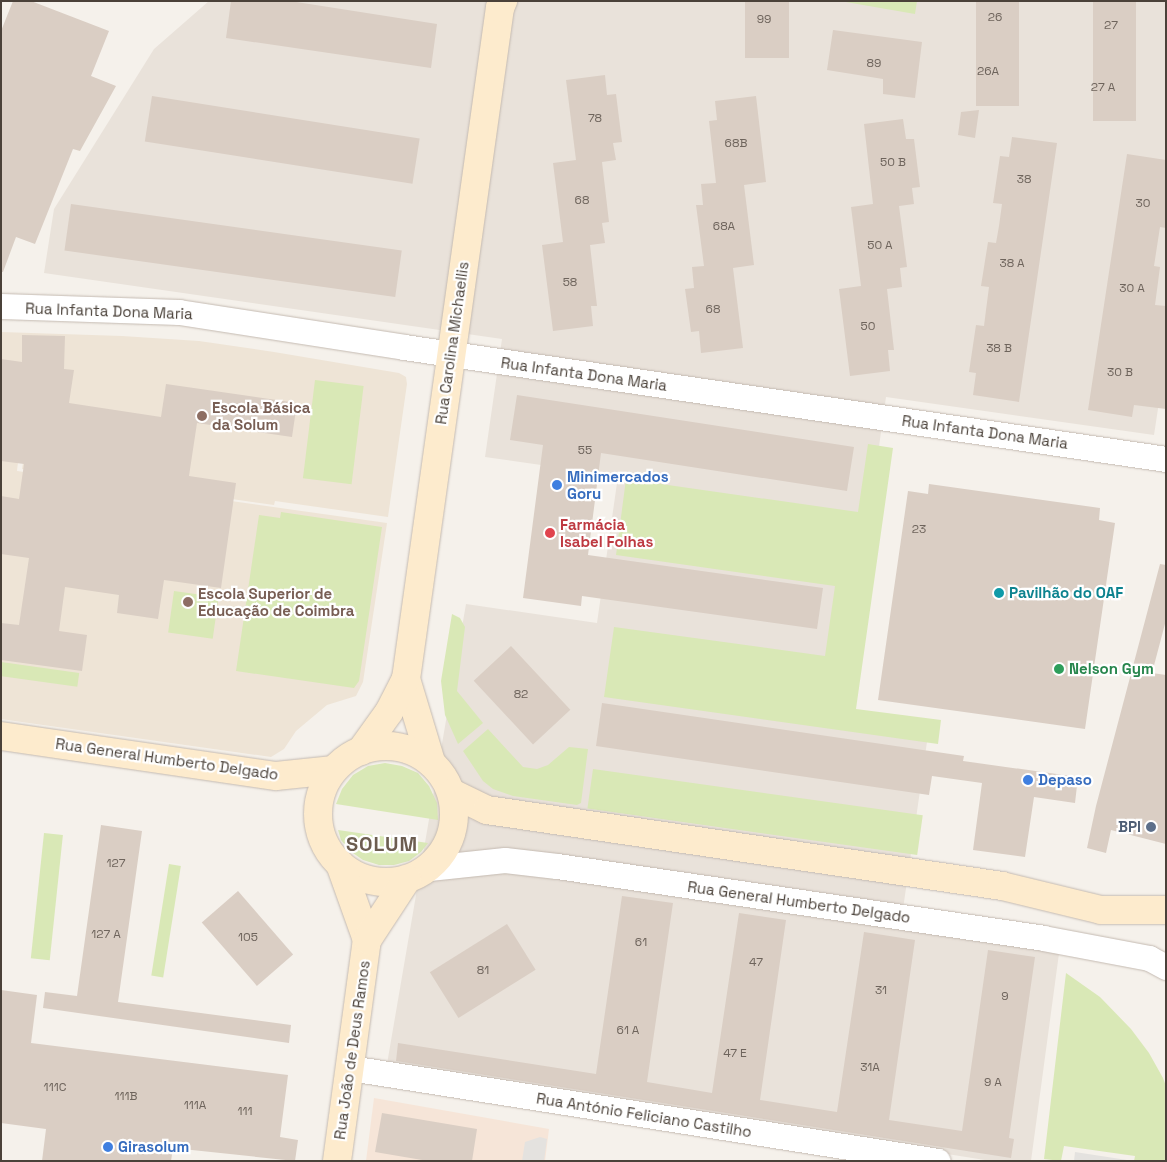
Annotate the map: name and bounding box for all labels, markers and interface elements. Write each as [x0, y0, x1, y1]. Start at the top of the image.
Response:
house number: 26 [988, 11, 1002, 25]
house number: 99 [757, 13, 771, 27]
house number: 27 [1104, 19, 1118, 33]
house number: 89 [867, 57, 881, 71]
house number: 26A [977, 65, 999, 79]
house number: 27 A [1091, 81, 1115, 95]
house number: 78 [588, 112, 602, 126]
house number: 68B [725, 137, 747, 151]
house number: 50 B [880, 156, 906, 170]
house number: 38 [1017, 173, 1031, 187]
house number: 68 [575, 194, 589, 208]
house number: 30 [1136, 197, 1150, 211]
house number: 68A [713, 220, 735, 234]
house number: 50 A [867, 239, 893, 253]
house number: 38 A [999, 257, 1025, 271]
street label: Rua Carolina Michaellis [432, 260, 472, 426]
house number: 58 [563, 276, 577, 290]
house number: 30 A [1119, 282, 1145, 296]
street label: Rua Infanta Dona Maria [25, 299, 193, 323]
house number: 68 [706, 303, 720, 317]
house number: 50 [861, 320, 875, 334]
house number: 38 B [986, 342, 1012, 356]
street label: Rua Infanta Dona Maria [500, 353, 668, 395]
house number: 30 B [1107, 366, 1133, 380]
place label: Escola Básica da Solum [212, 398, 310, 433]
marker: Escola Básica da Solum [196, 410, 208, 422]
street label: Rua Infanta Dona Maria [901, 411, 1069, 453]
house number: 55 [578, 444, 592, 458]
place label: Minimercados Goru [567, 467, 669, 502]
marker: Minimercados Goru [551, 479, 563, 491]
place label: Farmácia Isabel Folhas [560, 515, 653, 550]
house number: 23 [912, 523, 926, 537]
marker: Farmácia Isabel Folhas [544, 527, 556, 539]
place label: Escola Superior de Educação de Coimbra [198, 584, 354, 619]
place label: Pavilhão do OAF [1009, 584, 1123, 602]
marker: Pavilhão do OAF [993, 587, 1005, 599]
marker: Escola Superior de Educação de Coimbra [182, 596, 194, 608]
place label: Nelson Gym [1069, 660, 1154, 678]
marker: Nelson Gym [1053, 663, 1065, 675]
house number: 82 [514, 688, 528, 702]
street label: Rua General Humberto Delgado [54, 734, 280, 784]
place label: Depaso [1038, 771, 1092, 789]
marker: Depaso [1022, 774, 1034, 786]
place label: BPI [1118, 818, 1141, 836]
marker: BPI [1145, 821, 1157, 833]
district label: SOLUM [345, 832, 419, 856]
house number: 127 [107, 857, 125, 871]
street label: Rua General Humberto Delgado [686, 877, 912, 927]
house number: 127 A [91, 928, 121, 942]
house number: 105 [238, 931, 258, 945]
house number: 61 [635, 936, 647, 950]
house number: 47 [749, 956, 763, 970]
street label: Rua João de Deus Ramos [331, 959, 373, 1141]
house number: 81 [477, 964, 489, 978]
house number: 31 [875, 984, 887, 998]
house number: 9 [1001, 990, 1009, 1004]
house number: 61 A [617, 1024, 639, 1038]
house number: 47 E [723, 1047, 747, 1061]
house number: 31A [860, 1061, 880, 1075]
house number: 9 A [984, 1076, 1002, 1090]
house number: 111C [44, 1081, 66, 1095]
street label: Rua António Feliciano Castilho [535, 1089, 753, 1141]
house number: 111B [115, 1090, 137, 1104]
house number: 111A [184, 1099, 206, 1113]
house number: 111 [237, 1105, 253, 1119]
place label: Girasolum [118, 1138, 189, 1156]
marker: Girasolum [102, 1141, 114, 1153]

